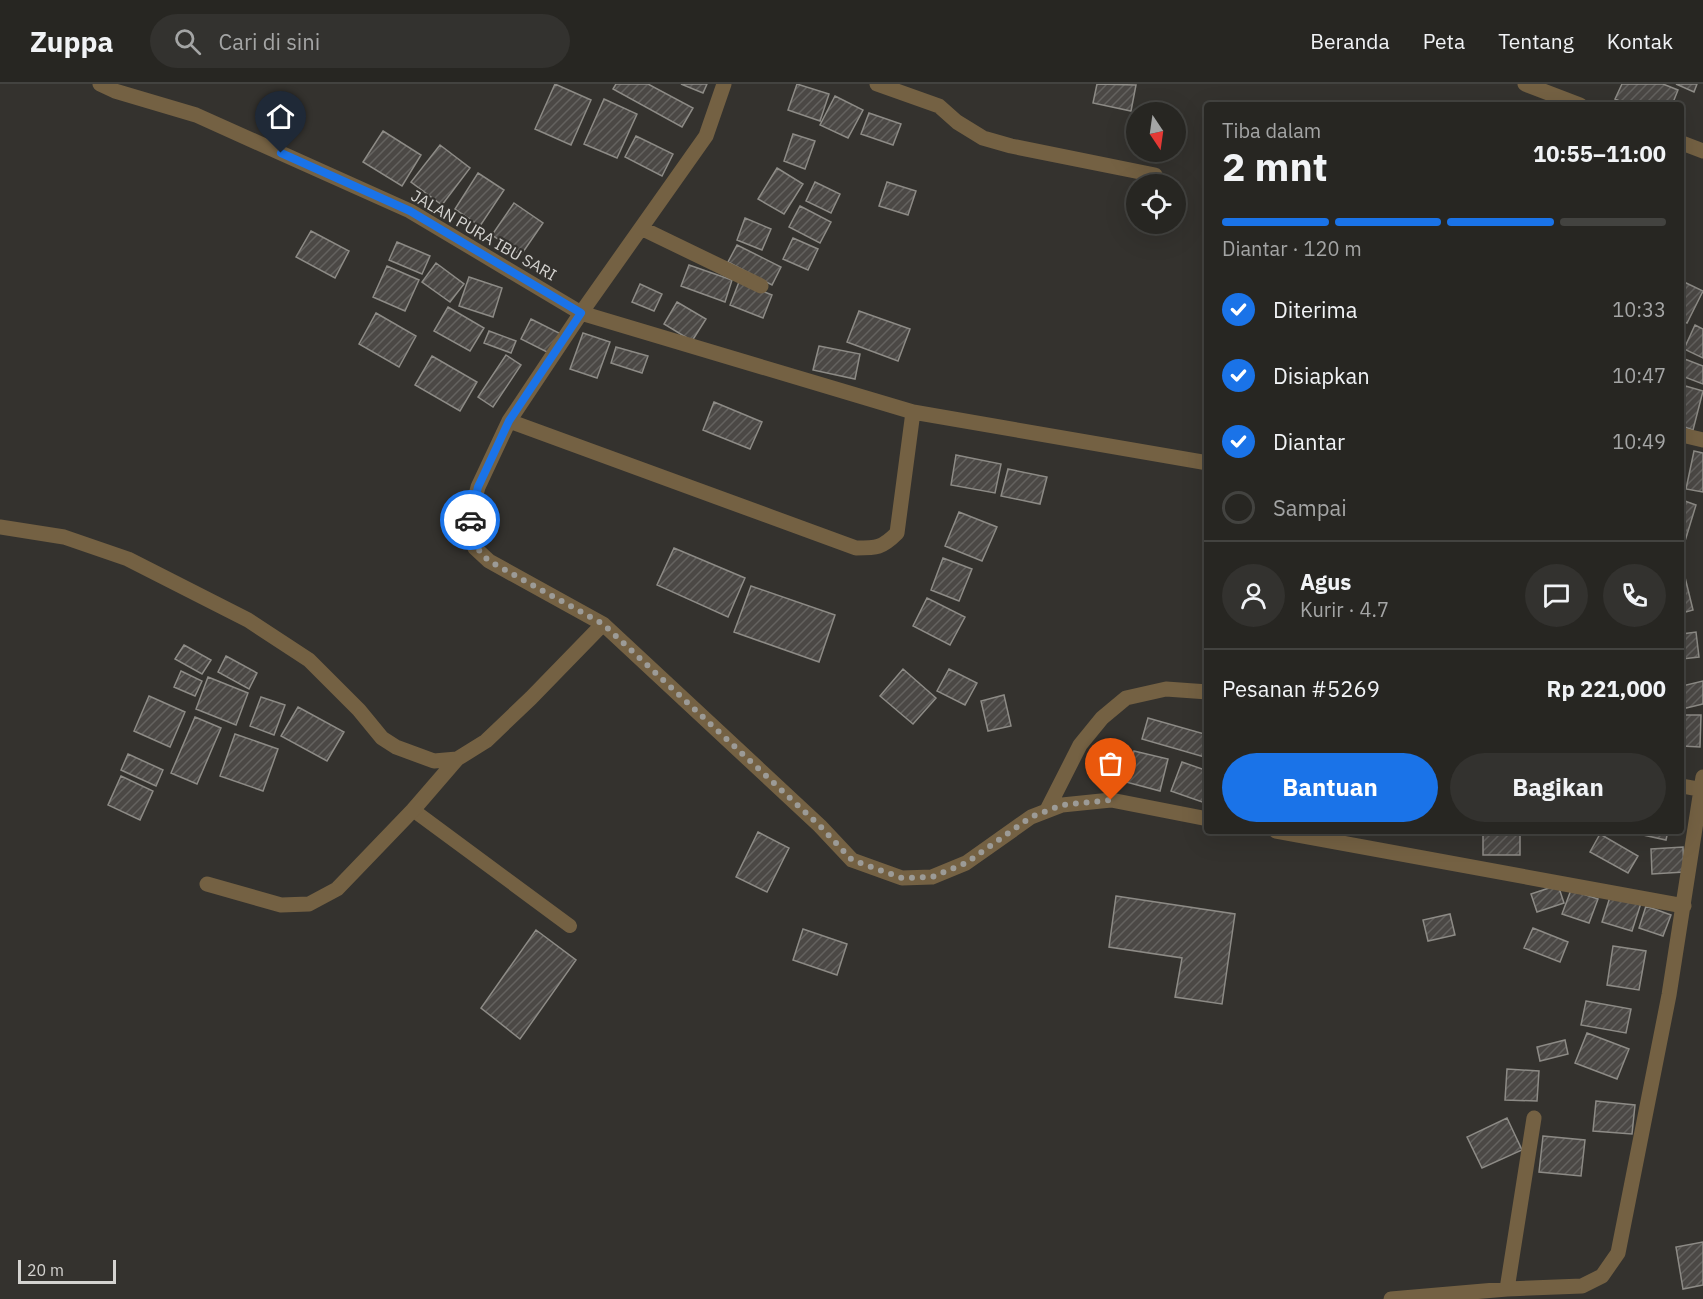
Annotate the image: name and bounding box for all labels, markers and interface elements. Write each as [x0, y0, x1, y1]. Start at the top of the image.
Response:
search box [150, 14, 570, 68]
text: Zuppa [30, 23, 114, 60]
icon: search [171, 25, 204, 58]
text: Cari di sini [219, 27, 320, 56]
text: Beranda [1310, 27, 1390, 55]
text: Peta [1423, 27, 1465, 55]
text: Tentang [1498, 27, 1574, 55]
text: Kontak [1607, 27, 1673, 55]
pin [255, 91, 306, 153]
icon: home [264, 100, 297, 133]
north arrow [1126, 102, 1186, 162]
map controls [1126, 102, 1186, 234]
text: Tiba dalam [1222, 117, 1321, 144]
text: 10:55–11:00 [1533, 139, 1666, 168]
text: 2 mnt [1222, 141, 1328, 192]
button: locate [1126, 174, 1186, 234]
street label: JALAN PURA IBU SARI [408, 185, 560, 285]
text: Diantar · 120 m [1222, 235, 1362, 262]
icon: check [1222, 293, 1255, 326]
text: Diterima [1273, 295, 1358, 324]
text: 10:33 [1612, 296, 1666, 323]
icon: check [1222, 359, 1255, 392]
text: Disiapkan [1273, 361, 1370, 390]
text: 10:47 [1612, 362, 1666, 389]
icon: check [1222, 425, 1255, 458]
text: Diantar [1273, 427, 1345, 456]
text: 10:49 [1612, 428, 1666, 455]
courier [440, 490, 500, 550]
text: Sampai [1273, 493, 1347, 522]
icon: car [454, 504, 487, 537]
button: person [1222, 564, 1285, 627]
button: chat [1525, 564, 1588, 627]
button: phone [1603, 564, 1666, 627]
text: Agus [1300, 567, 1351, 596]
text: Kurir · 4.7 [1300, 596, 1389, 623]
text: Pesanan #5269 [1222, 674, 1380, 703]
text: Rp 221,000 [1547, 674, 1666, 703]
pin [1085, 738, 1136, 800]
icon: bag [1094, 747, 1127, 780]
button: Bantuan [1222, 753, 1438, 822]
button: Bagikan [1450, 753, 1666, 822]
scale bar [18, 1257, 116, 1284]
text: 20 m [27, 1260, 64, 1280]

